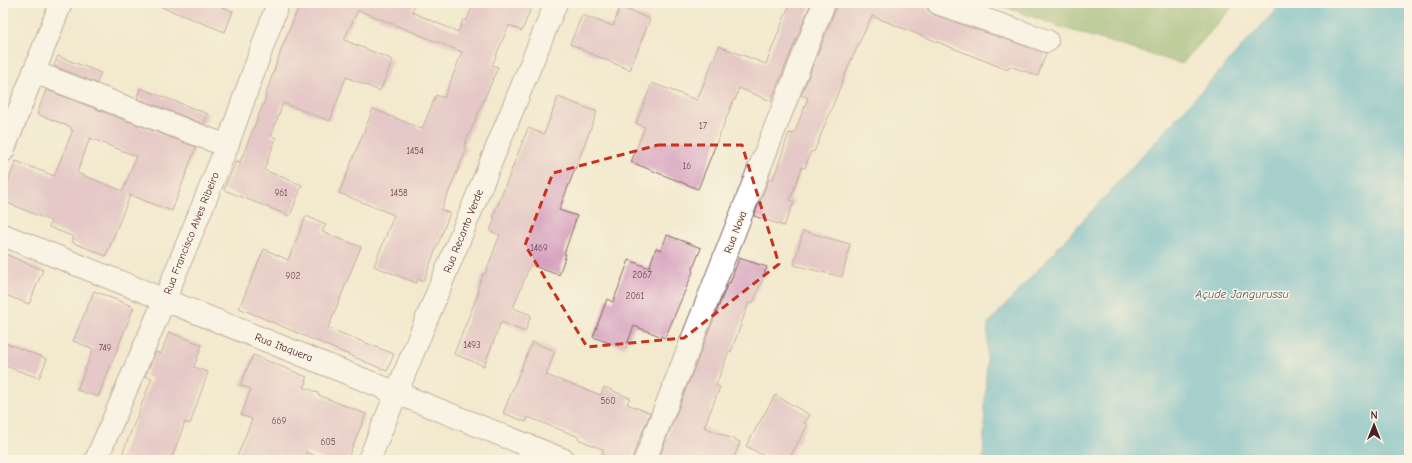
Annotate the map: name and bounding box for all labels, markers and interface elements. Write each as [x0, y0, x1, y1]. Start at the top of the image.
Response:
house number: 17 [699, 121, 708, 131]
house number: 1454 [406, 146, 424, 156]
house number: 16 [683, 161, 691, 171]
street label: Rua Francisco Alves Ribeiro [161, 170, 222, 296]
street label: Rua Recanto Verde [441, 187, 486, 275]
house number: 961 [274, 188, 288, 198]
house number: 1458 [390, 188, 408, 198]
street label: Rua Nova [721, 209, 750, 255]
house number: 1469 [530, 243, 548, 253]
house number: 2067 [632, 270, 652, 280]
house number: 902 [286, 271, 301, 281]
water label: Açude Jangurussu [1194, 287, 1289, 301]
house number: 2061 [626, 291, 645, 301]
street label: Rua Itaquera [253, 330, 315, 364]
house number: 1493 [463, 340, 481, 350]
house number: 749 [99, 343, 112, 353]
house number: 560 [600, 396, 616, 406]
north arrow [1354, 405, 1394, 445]
text: N [1370, 409, 1378, 422]
house number: 669 [272, 416, 286, 426]
house number: 605 [320, 437, 336, 447]

